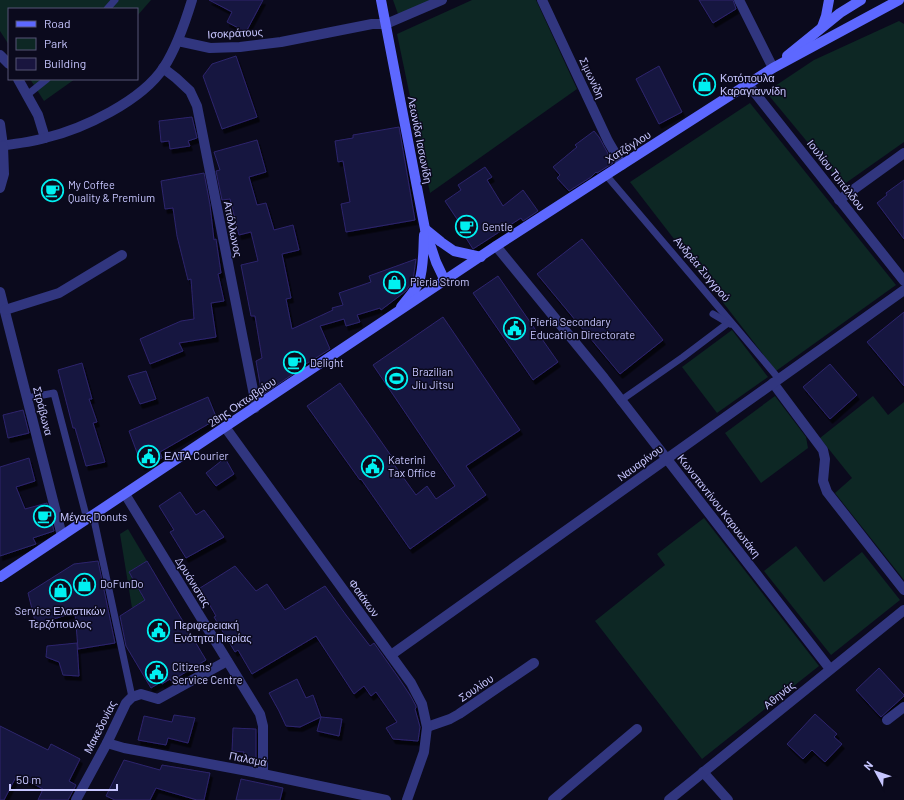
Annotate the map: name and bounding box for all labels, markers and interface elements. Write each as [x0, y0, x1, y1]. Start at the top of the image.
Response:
legend [8, 8, 138, 80]
text: Road [44, 16, 71, 30]
street label: Ισοκράτους [207, 25, 263, 40]
text: Park [44, 36, 68, 50]
street label: Σιμωνίδη [577, 55, 608, 100]
text: Building [44, 56, 86, 70]
shop icon: Κοτόπουλα Καραγιαννίδη [692, 71, 718, 97]
place label: Κοτόπουλα Καραγιαννίδη [720, 71, 786, 97]
street label: Λεωνίδα Ιασωνίδη [406, 95, 435, 185]
street label: Χατζόγλου [603, 128, 653, 166]
street label: Ιουλίου Τυπάλδου [805, 137, 868, 213]
cafe icon: My Coffee Quality & Premium [39, 178, 65, 204]
place label: My Coffee Quality & Premium [68, 178, 155, 204]
street label: Απόλλωνος [222, 200, 245, 258]
cafe icon: Gentle [453, 214, 479, 240]
place label: Gentle [482, 220, 513, 233]
street label: Ανδρέα Συγγρού [671, 234, 733, 304]
shop icon: Pieria Strom [382, 269, 408, 295]
place label: Pieria Strom [410, 275, 469, 288]
public building icon: Pieria Secondary Education Directorate [502, 315, 528, 341]
place label: Pieria Secondary Education Directorate [530, 315, 635, 341]
cafe icon: Delight [282, 350, 308, 376]
place label: Delight [310, 356, 344, 369]
sports icon: Brazilian Jiu Jitsu [383, 365, 409, 391]
place label: Brazilian Jiu Jitsu [412, 365, 454, 391]
street label: 28ης Οκτωβρίου [205, 374, 278, 429]
street label: Στράβωνα [31, 385, 56, 437]
street label: Ναυαρίνου [614, 442, 665, 483]
public building icon: ΕΛΤΑ Courier [136, 443, 162, 469]
place label: ΕΛΤΑ Courier [164, 449, 229, 462]
street label: Κωνσταντίνου Καρυωτάκη [675, 452, 764, 560]
public building icon: Katerini Tax Office [360, 453, 386, 479]
place label: Katerini Tax Office [388, 453, 436, 479]
cafe icon: Μέγας Donuts [31, 504, 57, 530]
place label: Μέγας Donuts [60, 510, 127, 523]
street label: Δρυάνιστας [173, 554, 214, 609]
shop icon: DoFunDo [72, 571, 98, 597]
street label: Φαιάκων [346, 576, 383, 619]
place label: DoFunDo [100, 577, 144, 590]
shop icon: Service Ελαστικών Τερζόπουλος [47, 578, 73, 604]
place label: Service Ελαστικών Τερζόπουλος [15, 604, 106, 630]
public building icon: Περιφερειακή Ενότητα Πιερίας [145, 618, 171, 644]
place label: Περιφερειακή Ενότητα Πιερίας [174, 618, 252, 644]
public building icon: Citizens' Service Centre [144, 660, 170, 686]
place label: Citizens' Service Centre [172, 660, 243, 686]
street label: Σουλίου [456, 671, 496, 704]
street label: Αθηνάς [760, 678, 797, 711]
street label: Μακεδονίας [81, 698, 118, 755]
street label: Παλαμά [228, 748, 269, 769]
north arrow [856, 752, 896, 792]
text: N [861, 758, 875, 772]
scale bar [10, 766, 117, 792]
text: 50 m [16, 772, 41, 786]

